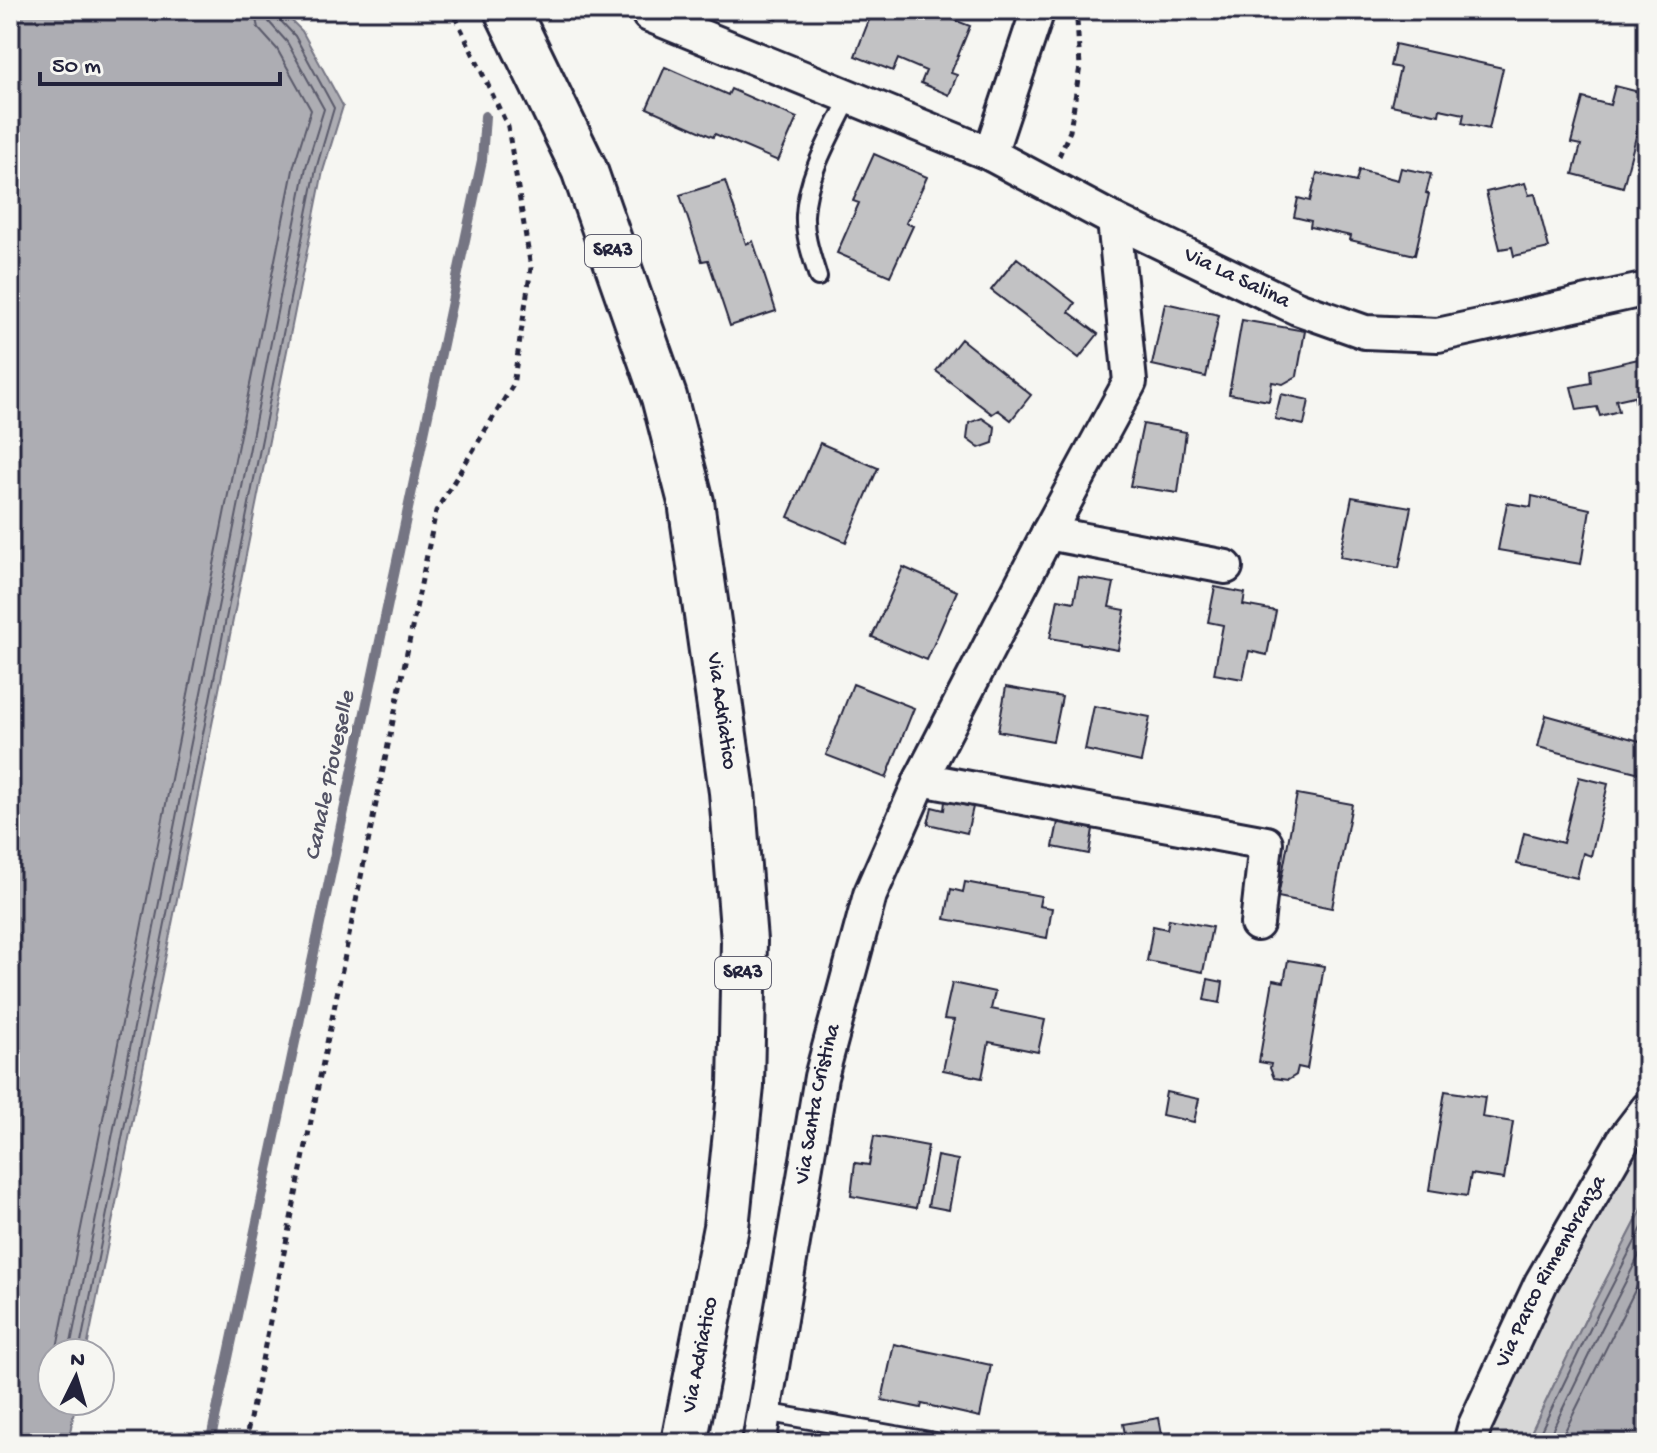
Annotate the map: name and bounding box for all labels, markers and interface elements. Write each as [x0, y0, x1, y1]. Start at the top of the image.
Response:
scale bar [40, 36, 280, 86]
text: 50 m [52, 53, 101, 82]
road number: SR43 [585, 235, 641, 267]
street label: Via La Salina [1178, 242, 1295, 316]
street label: Via Adriatico [699, 650, 742, 771]
water label: Canale Pioveselle [299, 687, 363, 863]
road number: SR43 [715, 957, 771, 989]
street label: Via Santa Cristina [790, 1021, 848, 1187]
street label: Via Parco Rimembranza [1490, 1171, 1613, 1373]
street label: Via Adriatico [677, 1295, 725, 1416]
north arrow [36, 1337, 116, 1417]
text: N [69, 1347, 86, 1375]

